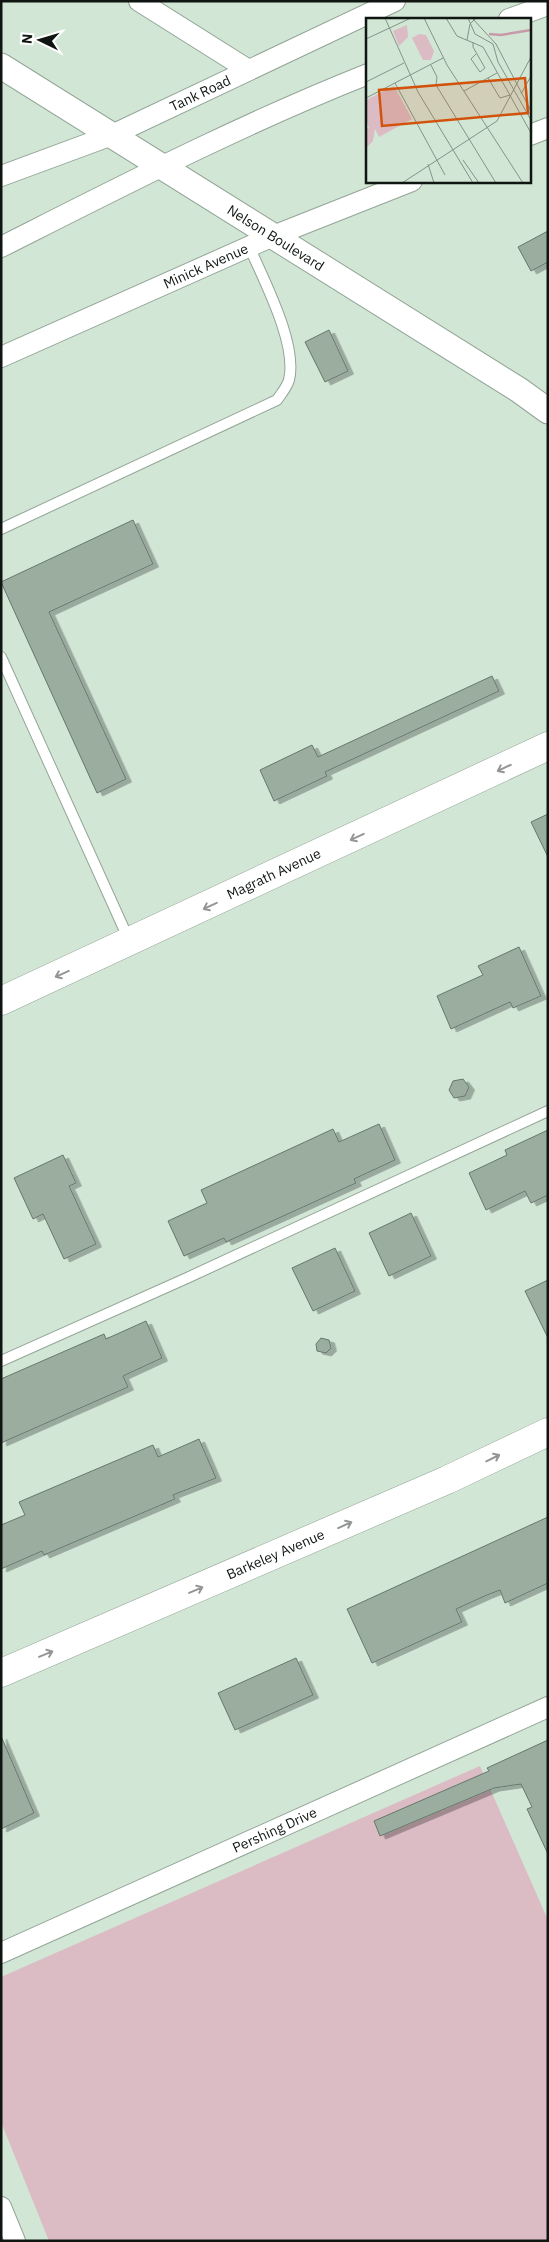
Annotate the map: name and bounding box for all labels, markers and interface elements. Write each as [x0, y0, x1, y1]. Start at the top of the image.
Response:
north arrow [15, 15, 65, 65]
inset map [366, 18, 532, 182]
text: N [18, 33, 36, 45]
street label: Tank Road [167, 71, 234, 115]
street label: Nelson Boulevard [224, 201, 328, 275]
street label: Minick Avenue [161, 239, 251, 293]
one-way arrow [497, 763, 512, 773]
one-way arrow [350, 832, 365, 842]
street label: Magrath Avenue [224, 844, 324, 903]
one-way arrow [203, 901, 218, 911]
one-way arrow [55, 970, 70, 980]
one-way arrow [485, 1453, 500, 1463]
one-way arrow [337, 1519, 352, 1529]
street label: Barkeley Avenue [224, 1525, 328, 1583]
one-way arrow [188, 1584, 203, 1594]
one-way arrow [38, 1649, 53, 1658]
street label: Pershing Drive [230, 1803, 320, 1857]

